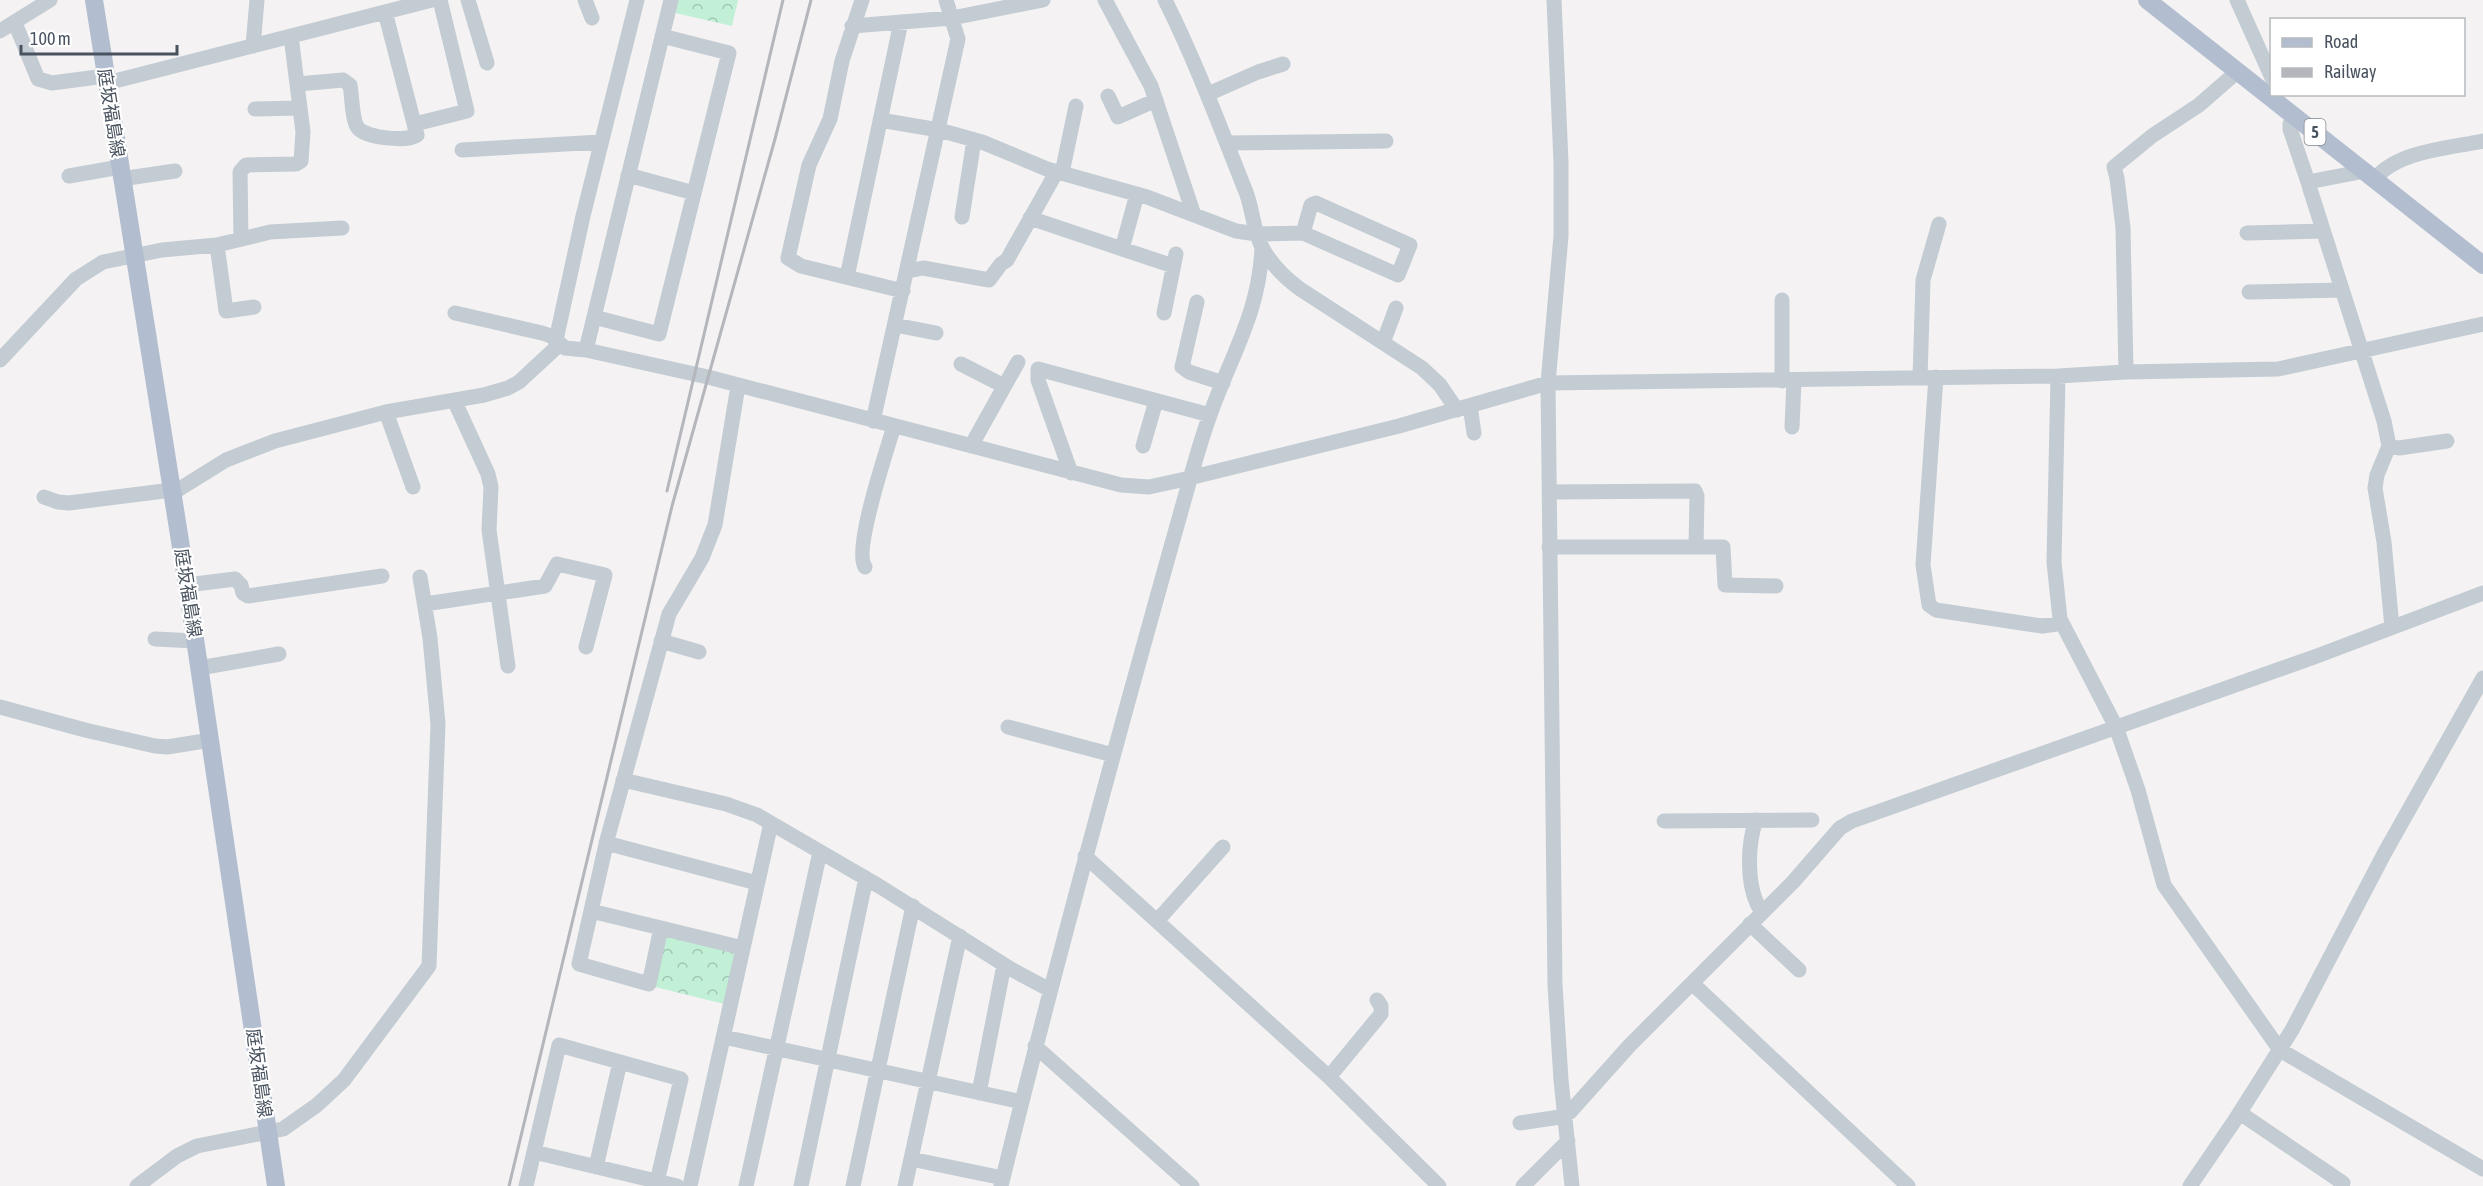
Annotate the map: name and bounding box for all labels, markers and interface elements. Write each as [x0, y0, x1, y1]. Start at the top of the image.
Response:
scale bar [21, 18, 177, 56]
legend [2270, 18, 2465, 96]
text: 100 m [30, 28, 71, 49]
text: Road [2324, 31, 2358, 52]
text: Railway [2324, 61, 2376, 82]
street label: 庭坂福島線 [94, 67, 129, 159]
road number: 5 [2304, 119, 2326, 145]
street label: 庭坂福島線 [171, 547, 206, 639]
street label: 庭坂福島線 [243, 1027, 276, 1119]

